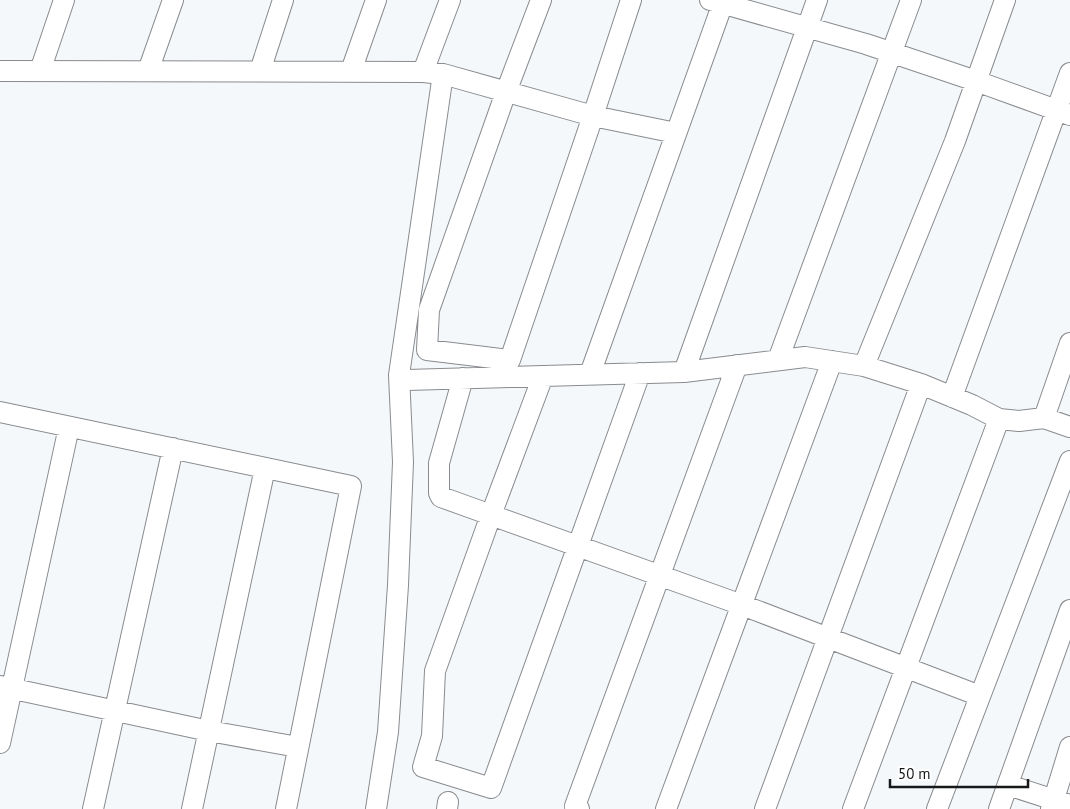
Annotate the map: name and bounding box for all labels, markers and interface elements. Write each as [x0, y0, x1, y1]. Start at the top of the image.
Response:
scale bar [890, 756, 1028, 788]
text: 50 m [898, 764, 931, 783]

